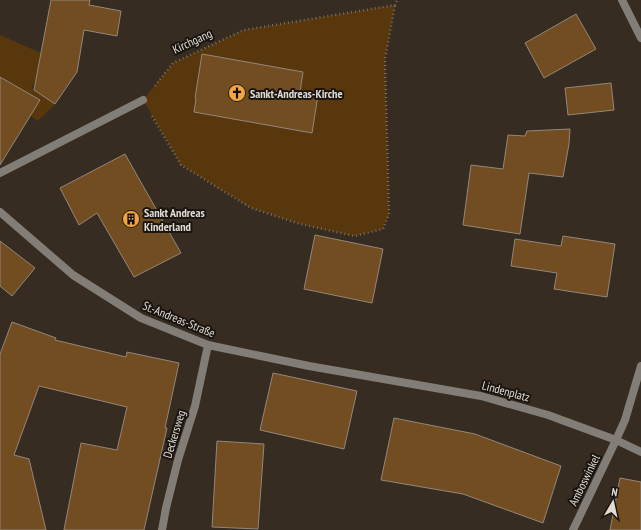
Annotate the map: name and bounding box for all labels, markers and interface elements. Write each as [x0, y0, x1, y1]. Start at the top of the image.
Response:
street label: Kirchgang [170, 25, 214, 57]
church icon: Sankt-Andreas-Kirche [227, 83, 247, 103]
place label: Sankt-Andreas-Kirche [250, 86, 343, 101]
place label: Sankt Andreas Kinderland [144, 205, 205, 234]
building icon: Sankt Andreas Kinderland [121, 209, 141, 229]
street label: St.-Andreas-Straße [141, 298, 217, 340]
street label: Lindenplatz [481, 377, 531, 405]
street label: Deckersweg [160, 408, 188, 460]
street label: Amboswinkel [565, 452, 603, 508]
north arrow [593, 482, 633, 522]
text: N [611, 485, 619, 500]

